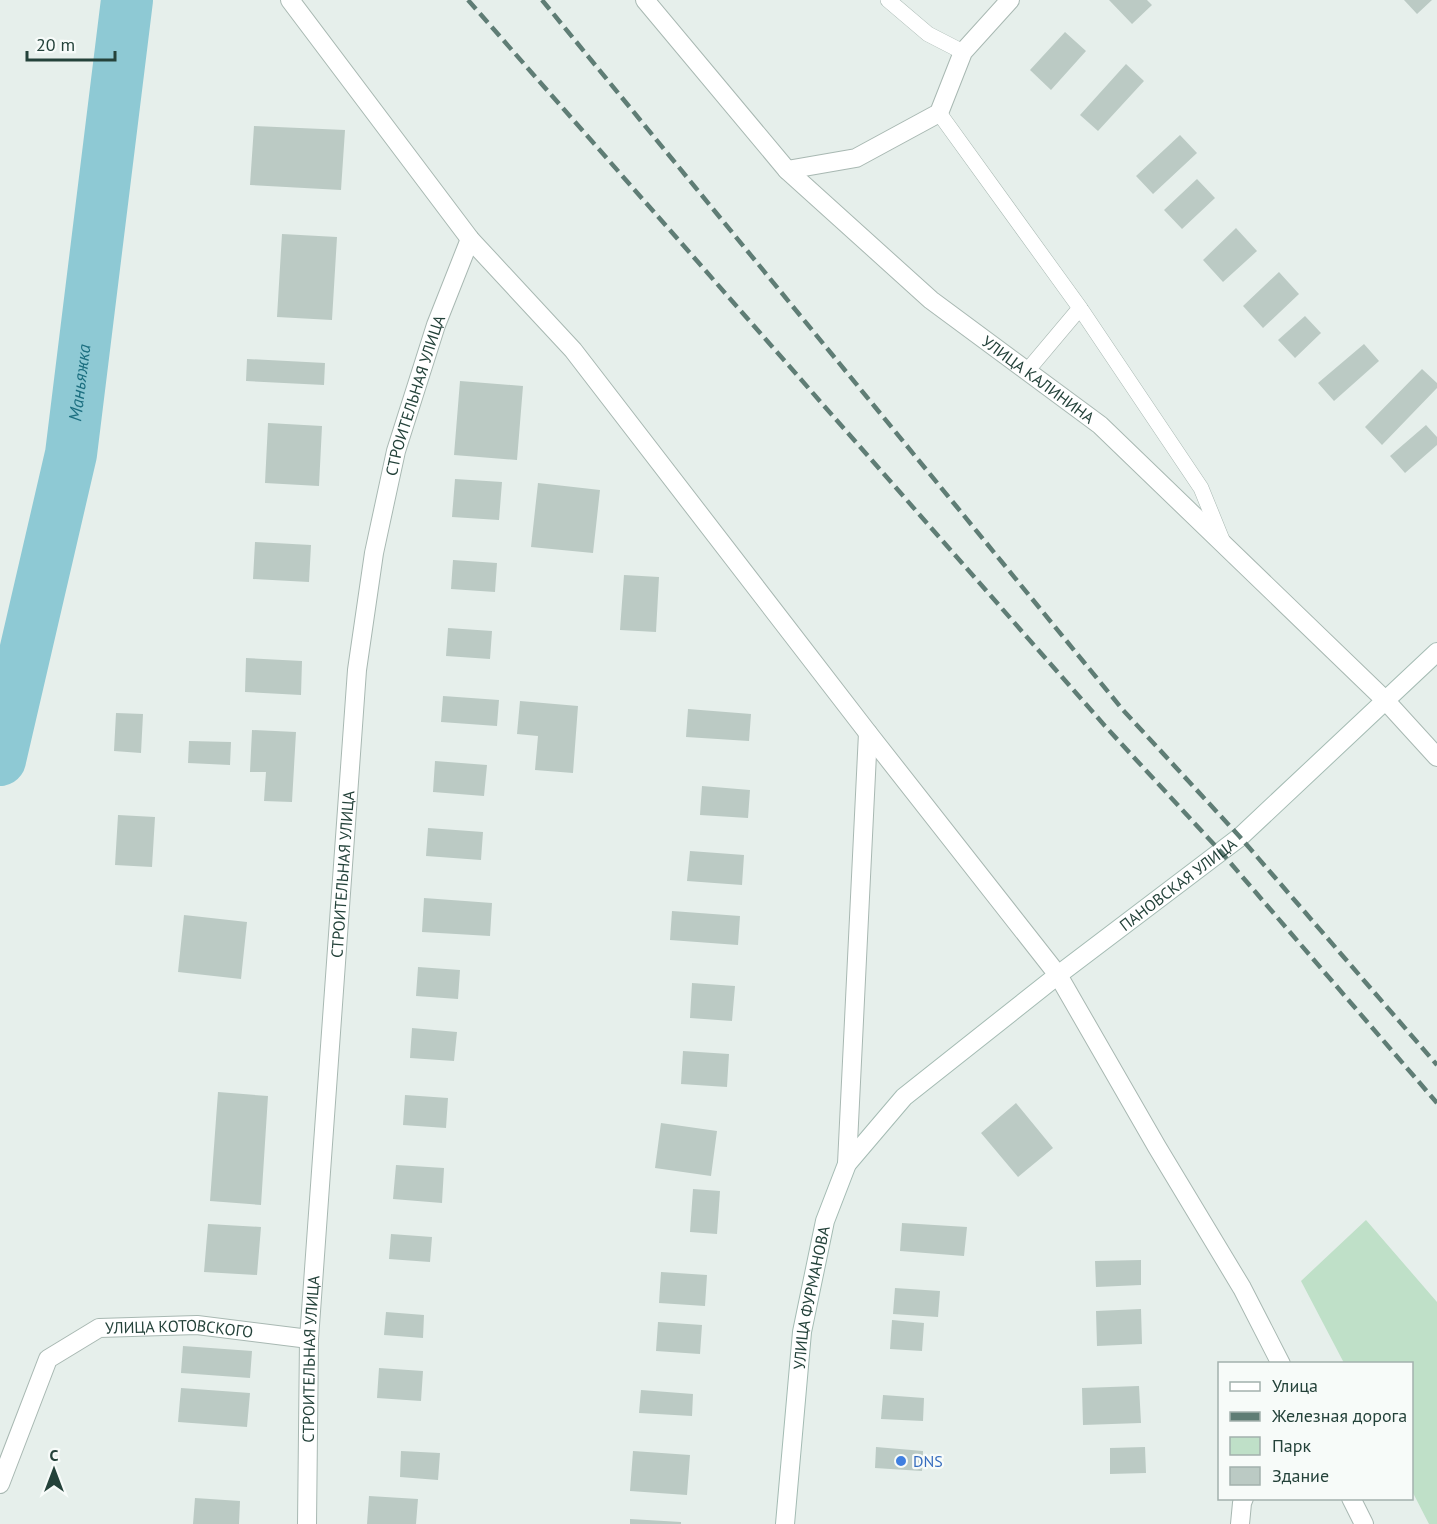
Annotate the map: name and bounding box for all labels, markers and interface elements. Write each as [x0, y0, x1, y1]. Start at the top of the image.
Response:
scale bar [27, 24, 116, 62]
text: 20 m [36, 33, 75, 56]
street label: СТРОИТЕЛЬНАЯ УЛИЦА [381, 311, 449, 478]
street label: УЛИЦА КАЛИНИНА [978, 331, 1099, 428]
water label: Маньяжка [63, 342, 95, 423]
street label: СТРОИТЕЛЬНАЯ УЛИЦА [326, 789, 358, 958]
street label: ПАНОВСКАЯ УЛИЦА [1115, 833, 1241, 935]
street label: УЛИЦА ФУРМАНОВА [789, 1224, 834, 1370]
street label: СТРОИТЕЛЬНАЯ УЛИЦА [298, 1274, 324, 1443]
street label: УЛИЦА КОТОВСКОГО [105, 1315, 255, 1342]
legend [1218, 1362, 1413, 1500]
text: Улица [1272, 1374, 1318, 1397]
text: Железная дорога [1271, 1404, 1407, 1427]
text: Парк [1272, 1434, 1312, 1457]
north arrow [24, 1440, 84, 1500]
text: С [50, 1445, 59, 1465]
place label: DNS [913, 1451, 943, 1471]
marker: DNS [894, 1454, 908, 1468]
text: Здание [1272, 1464, 1329, 1487]

